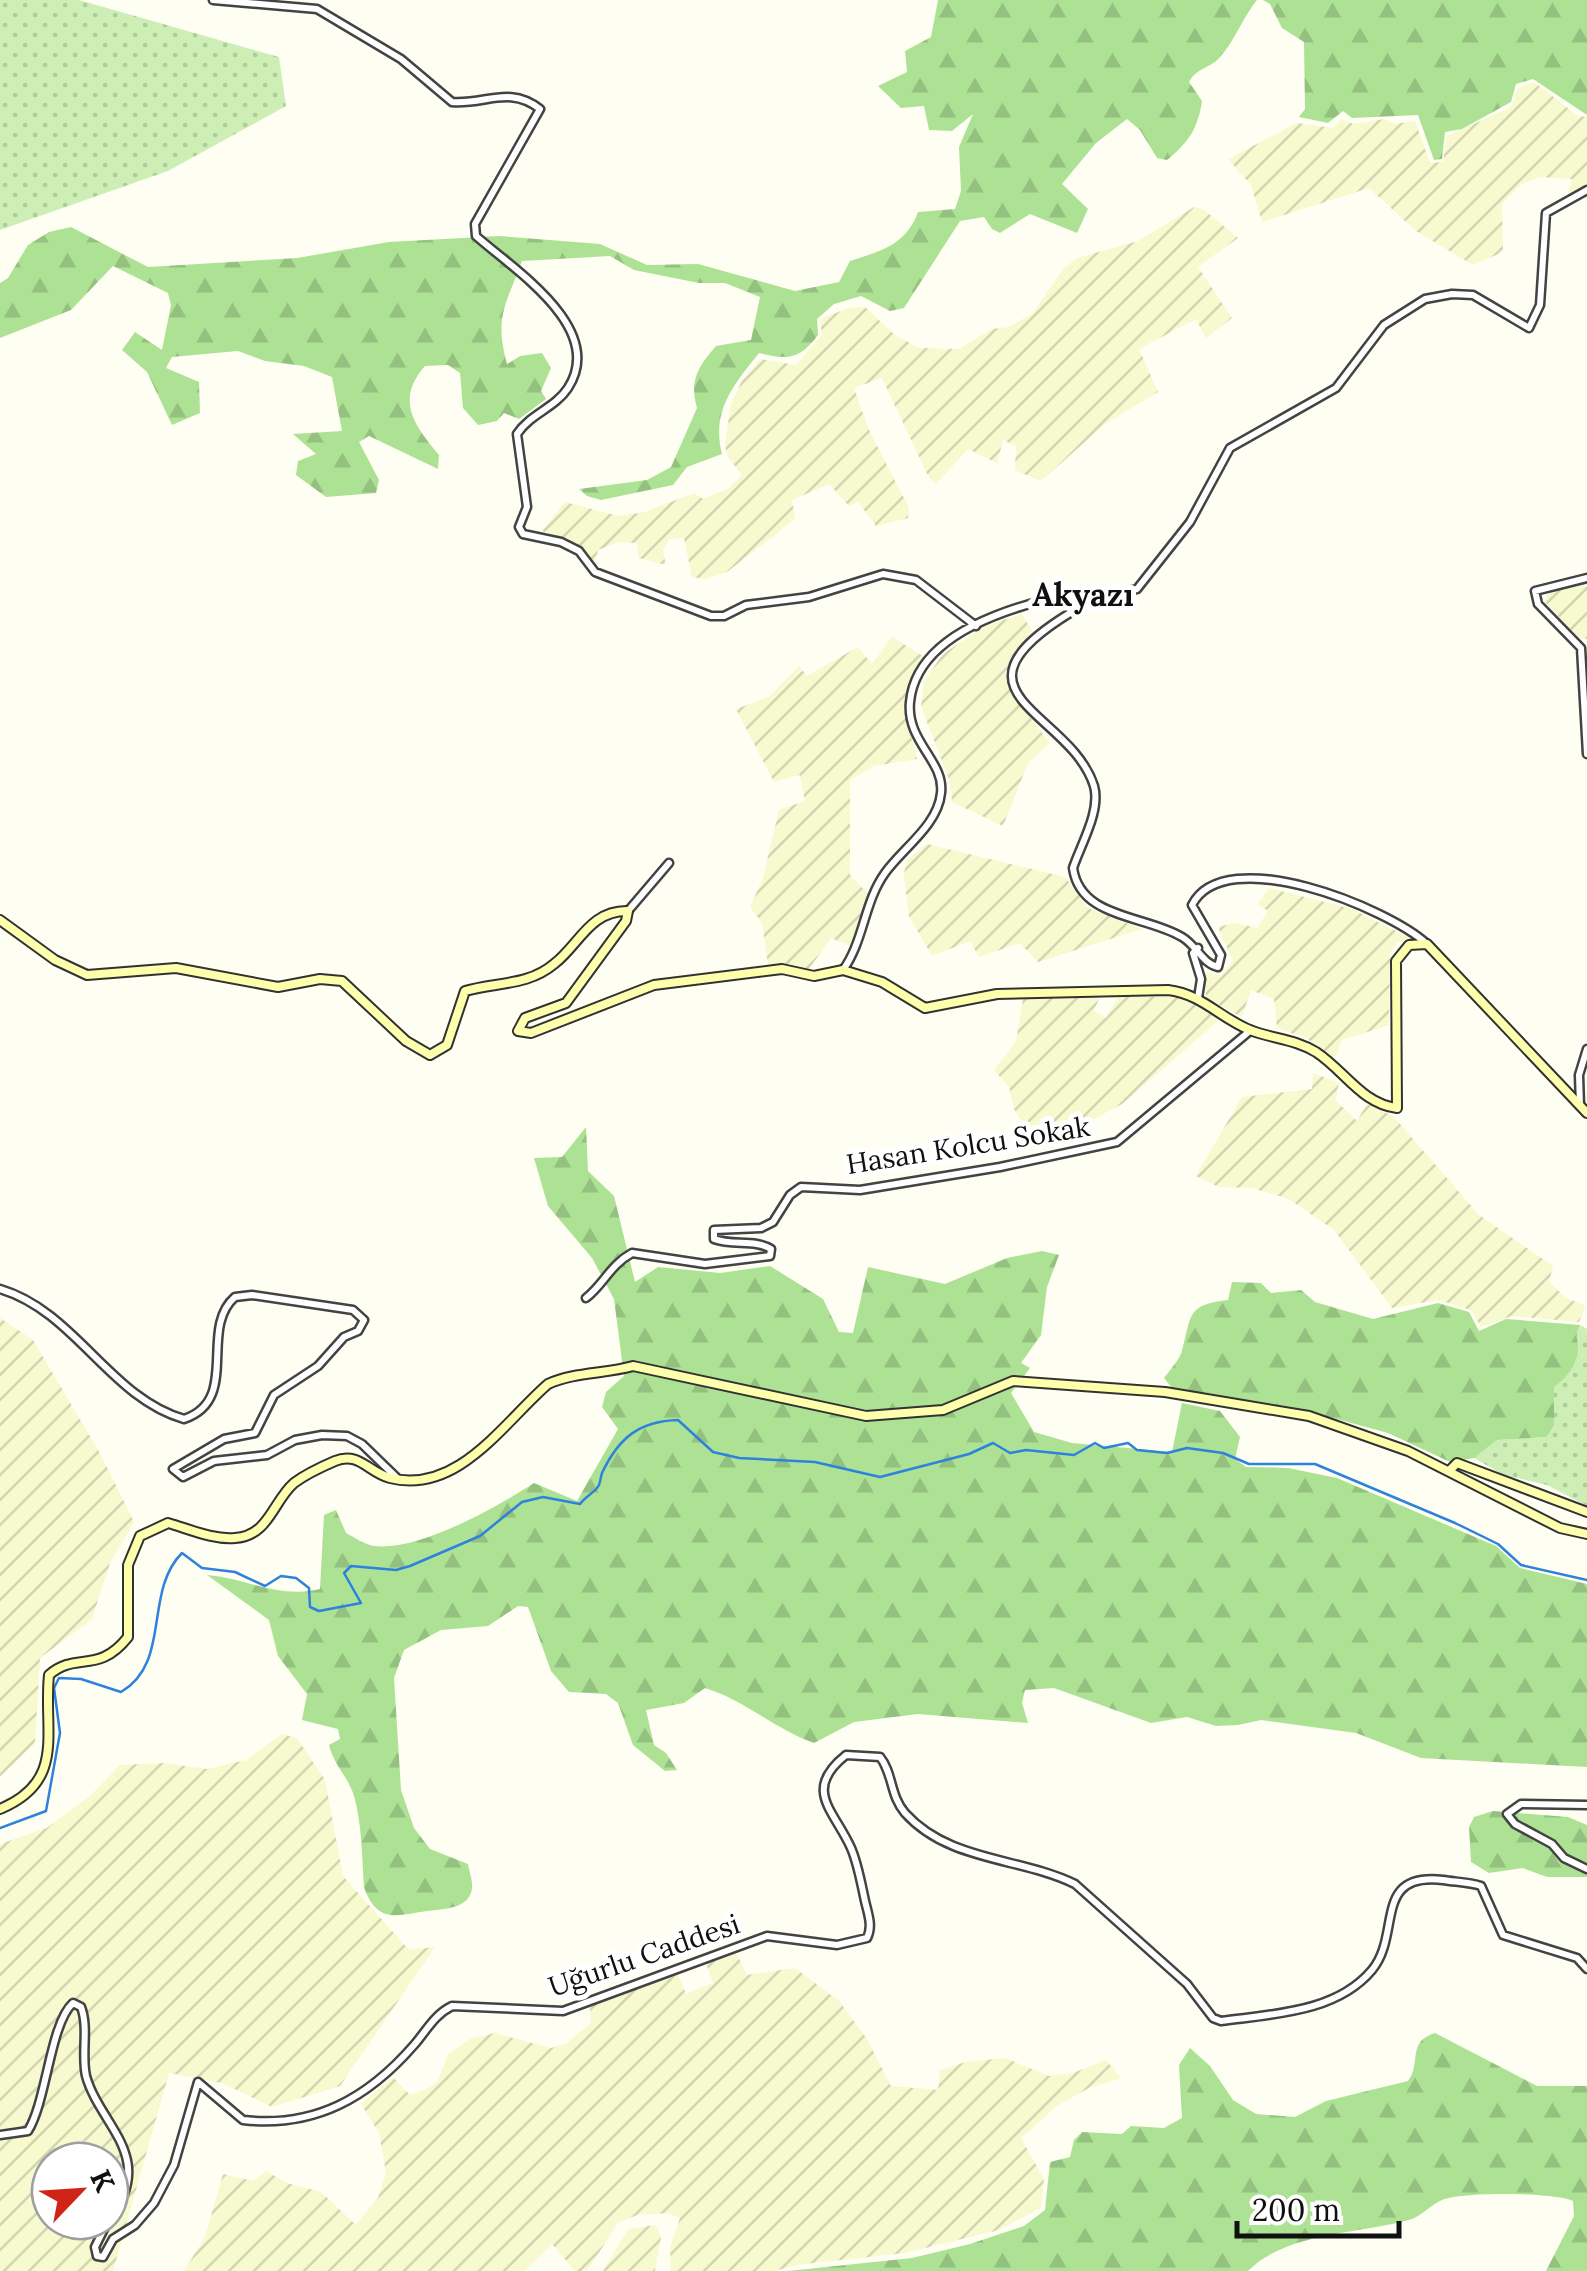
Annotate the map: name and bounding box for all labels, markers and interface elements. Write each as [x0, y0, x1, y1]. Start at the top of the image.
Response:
district label: Akyazı [1032, 574, 1134, 615]
street label: Hasan Kolcu Sokak [844, 1108, 1092, 1182]
street label: Uğurlu Caddesi [544, 1905, 744, 2005]
north arrow [30, 2141, 130, 2241]
text: K [82, 2164, 123, 2197]
scale bar [1237, 2176, 1400, 2238]
text: 200 m [1252, 2191, 1340, 2229]

